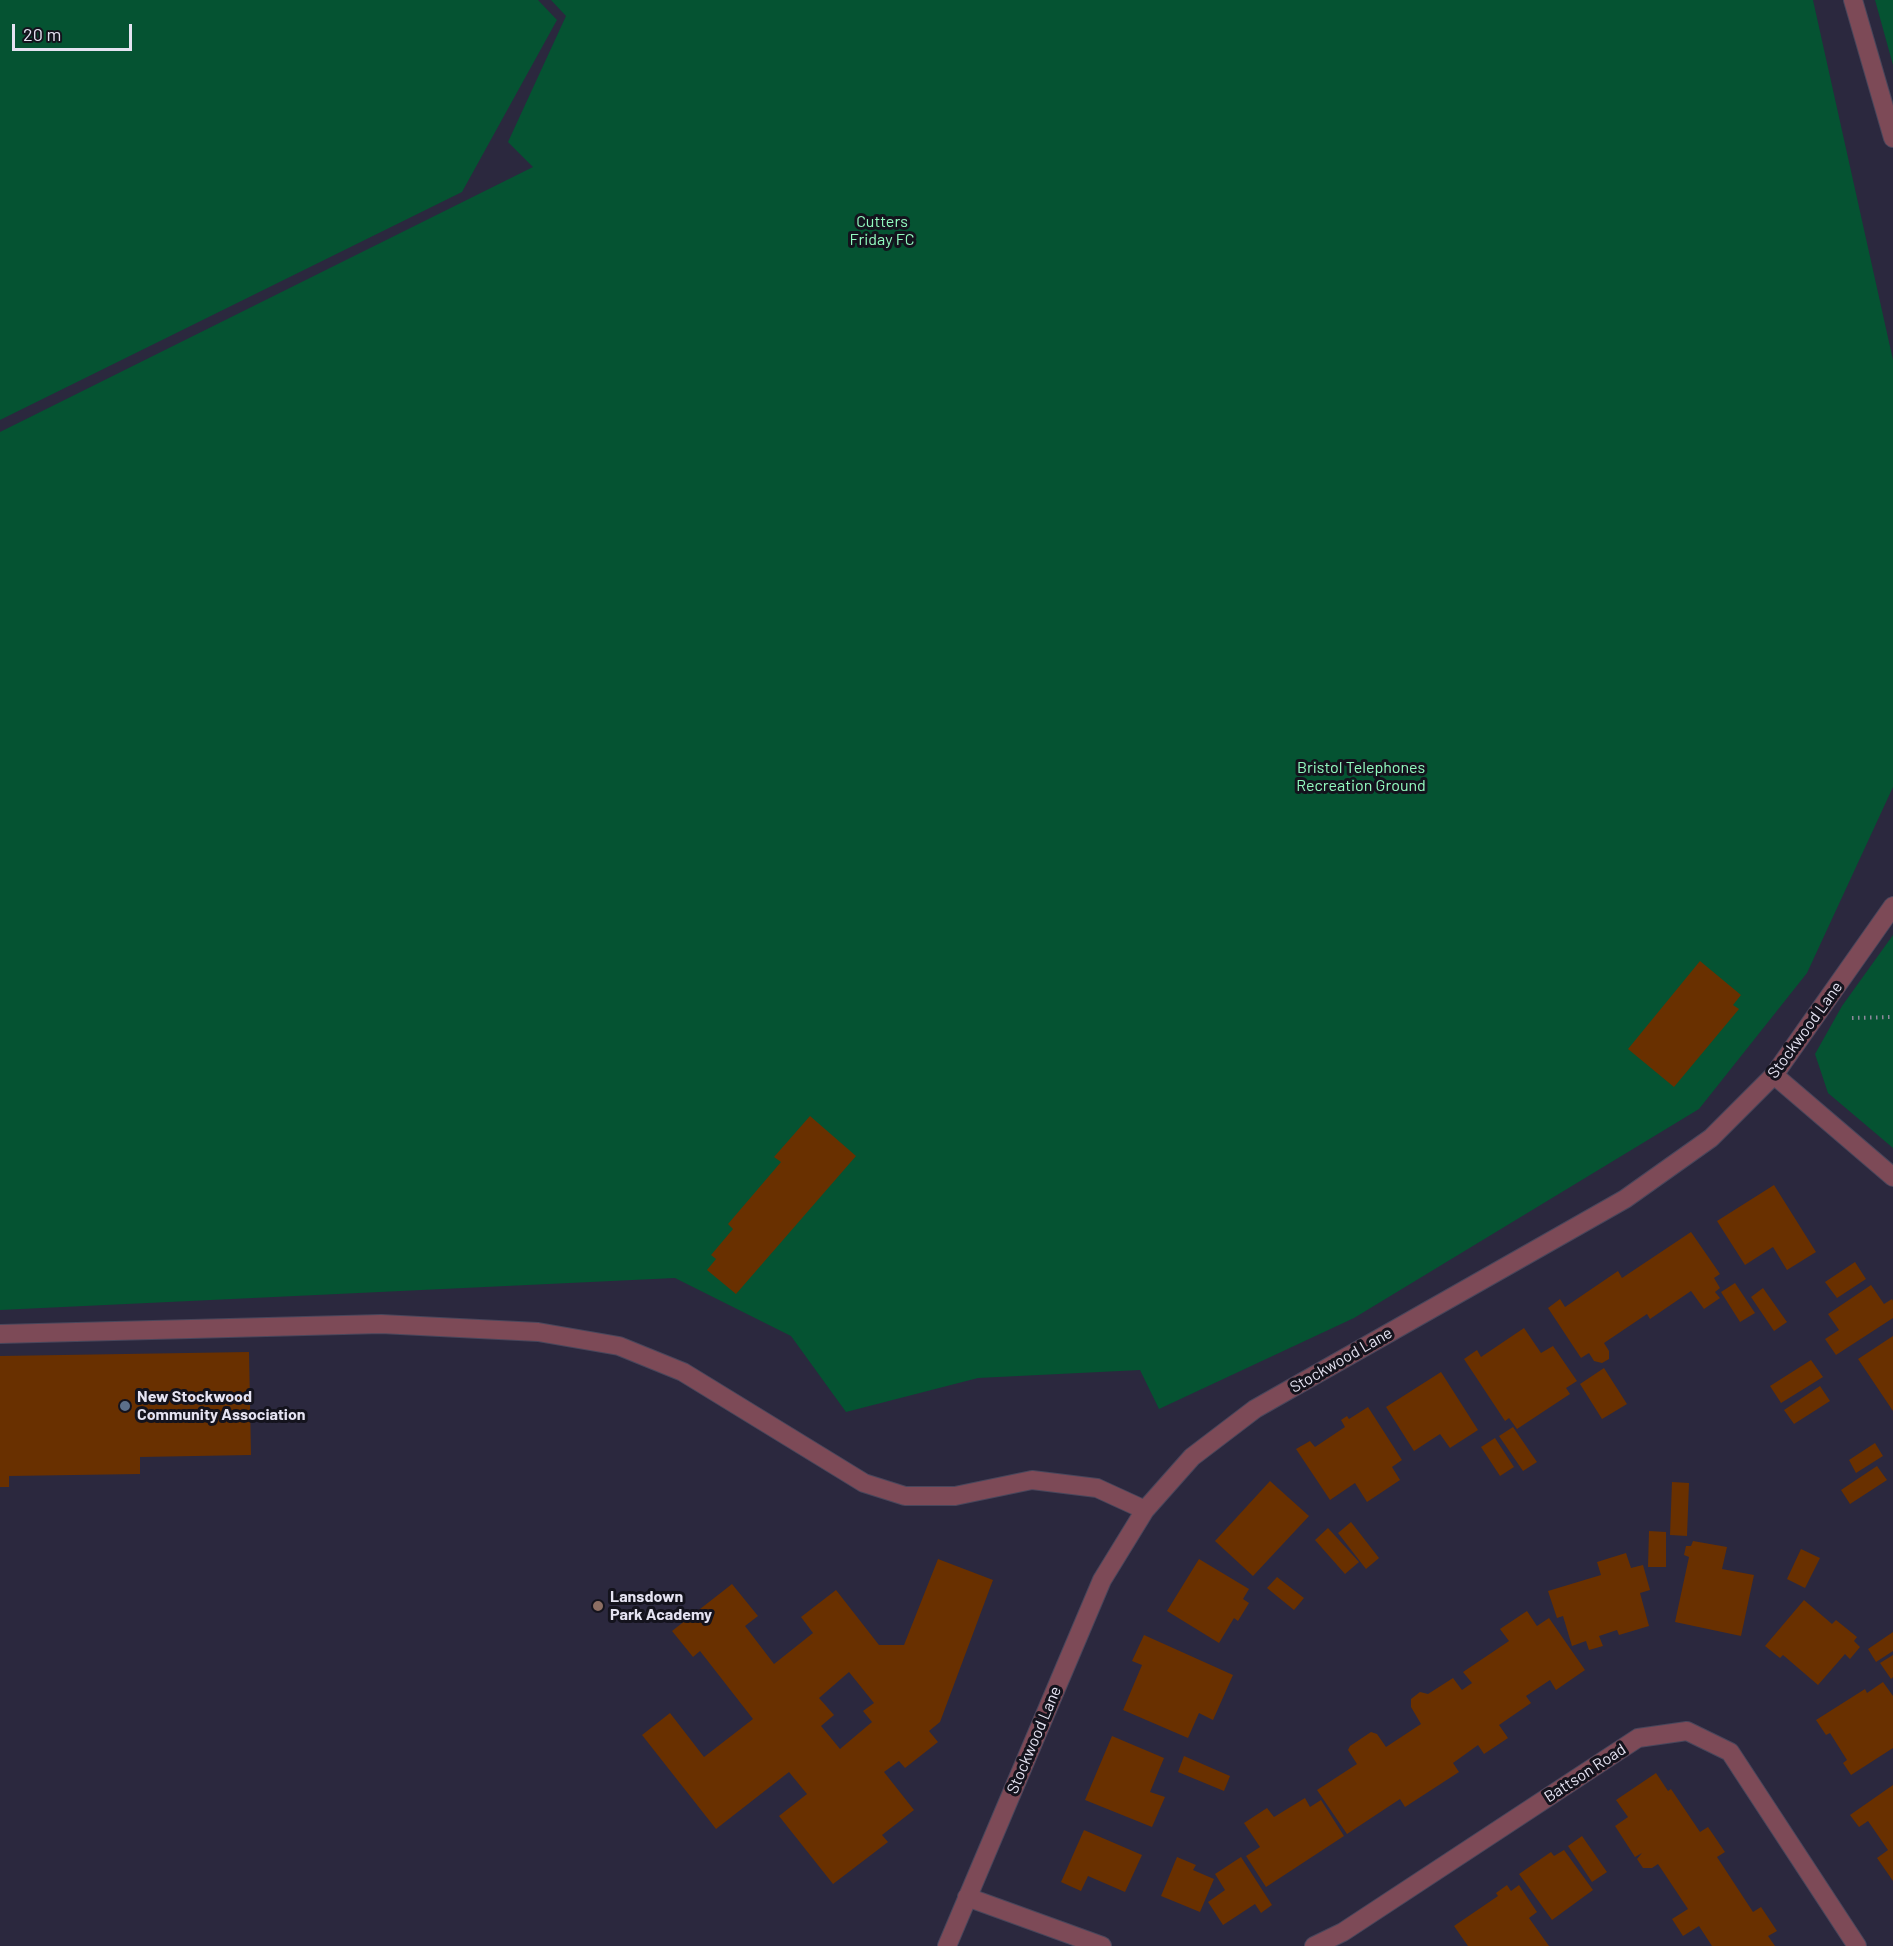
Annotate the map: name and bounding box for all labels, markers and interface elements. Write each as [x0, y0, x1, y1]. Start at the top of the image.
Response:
scale bar [15, 12, 135, 50]
text: 20 m [23, 23, 61, 45]
park label: Cutters Friday FC [850, 212, 914, 250]
park label: Bristol Telephones Recreation Ground [1296, 758, 1426, 796]
street label: Stockwood Lane [1763, 978, 1847, 1082]
street label: Stockwood Lane [1286, 1323, 1396, 1397]
place label: New Stockwood Community Association [137, 1387, 306, 1425]
marker: New Stockwood Community Association [118, 1399, 132, 1413]
place label: Lansdown Park Academy [610, 1587, 712, 1625]
marker: Lansdown Park Academy [591, 1599, 605, 1613]
street label: Stockwood Lane [1003, 1683, 1065, 1797]
street label: Battson Road [1541, 1740, 1629, 1806]

